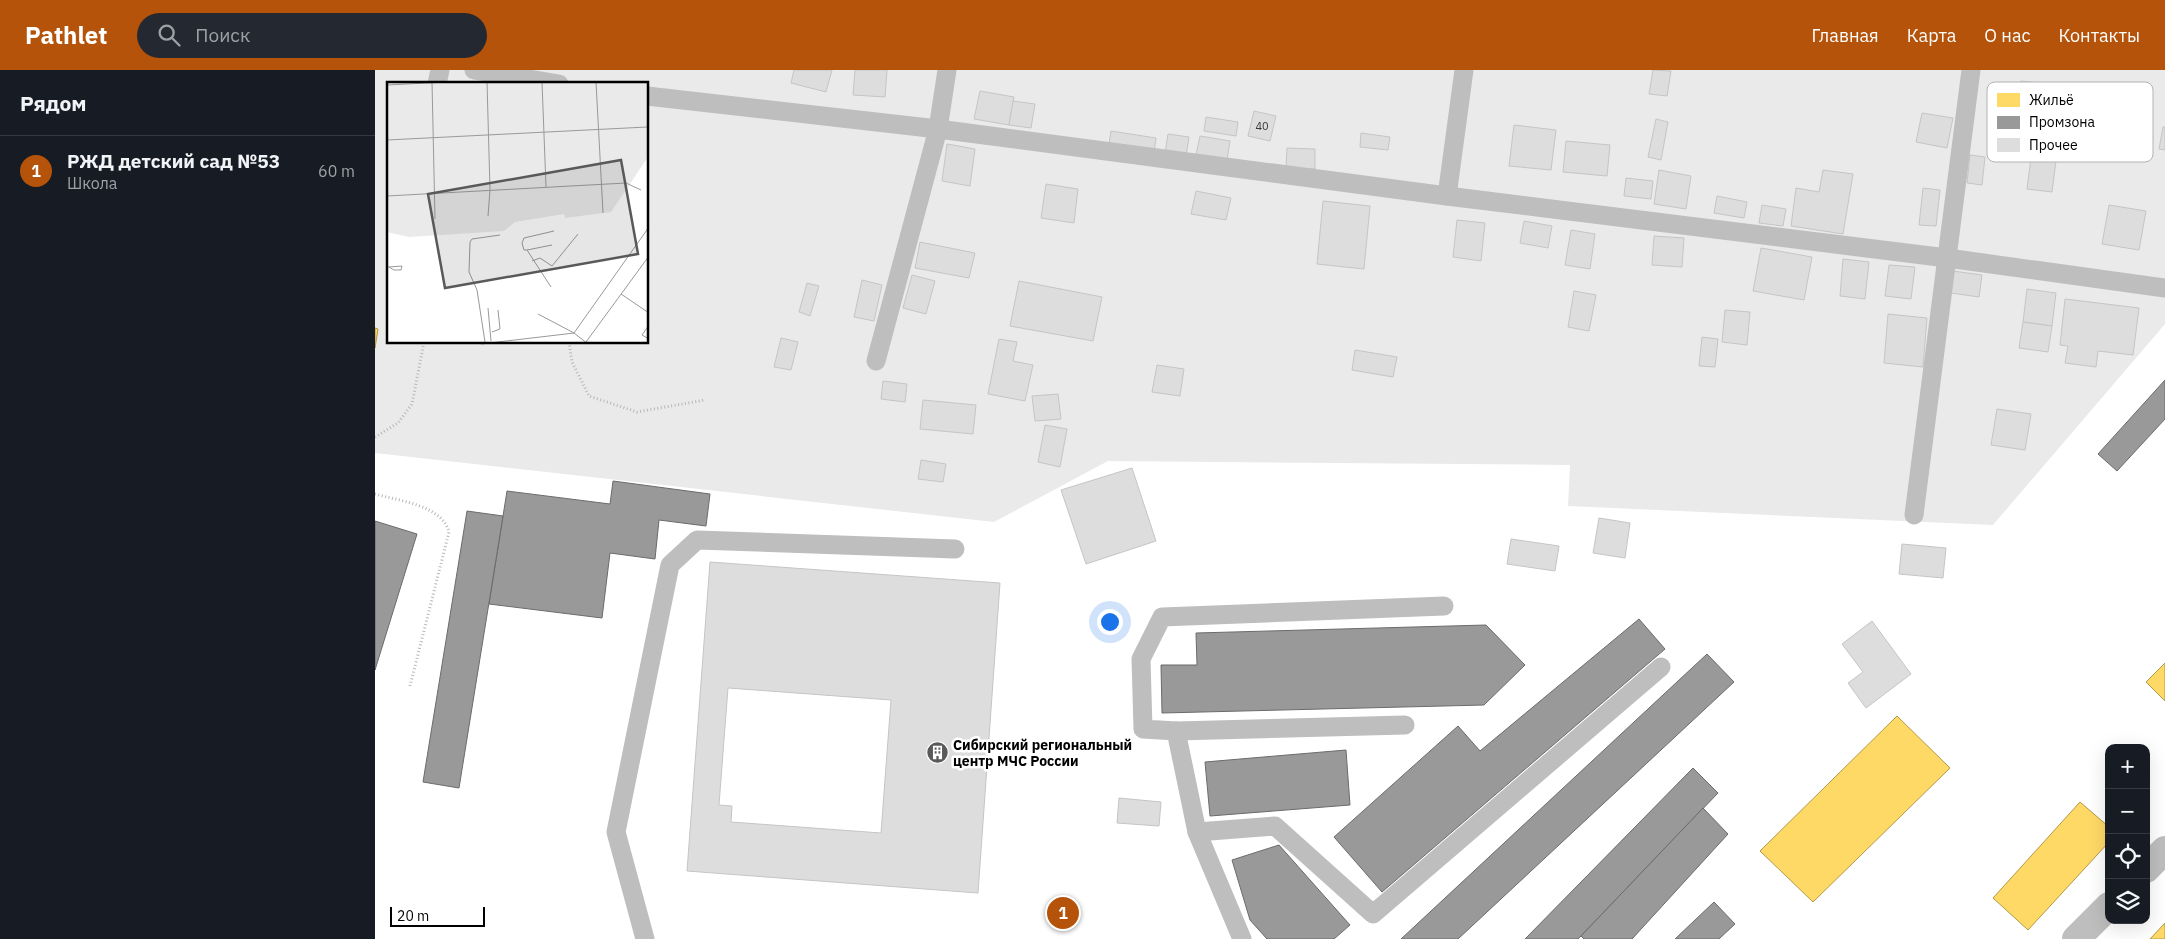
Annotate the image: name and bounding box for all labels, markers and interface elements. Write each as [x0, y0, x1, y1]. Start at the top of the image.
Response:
search box [137, 13, 487, 58]
text: Pathlet [25, 19, 107, 51]
icon: search [155, 21, 183, 49]
text: Поиск [195, 23, 250, 47]
text: Главная [1811, 24, 1879, 47]
text: Карта [1907, 24, 1956, 47]
text: О нас [1984, 24, 2031, 47]
text: Контакты [2059, 24, 2140, 47]
inset map [387, 82, 649, 344]
legend [1987, 82, 2153, 162]
text: Рядом [20, 89, 87, 117]
text: Жильё [2029, 91, 2074, 109]
text: Промзона [2029, 113, 2095, 131]
house number: 40 [1255, 119, 1269, 133]
text: Прочее [2029, 136, 2078, 154]
text: РЖД детский сад №53 [67, 149, 280, 173]
text: 1 [31, 161, 41, 181]
text: 60 m [318, 161, 355, 181]
text: Школа [67, 173, 117, 193]
your location [1097, 609, 1123, 635]
place label: Сибирский региональный центр МЧС России [953, 736, 1132, 770]
building icon: Сибирский региональный центр МЧС России [925, 741, 949, 765]
map controls [2105, 744, 2150, 924]
button: + [2105, 744, 2150, 789]
button: − [2105, 789, 2150, 834]
button: locate [2105, 834, 2150, 879]
button: layers [2105, 879, 2150, 924]
pin: 1 [1047, 894, 1079, 932]
scale bar [390, 904, 485, 927]
text: 20 m [397, 907, 429, 925]

